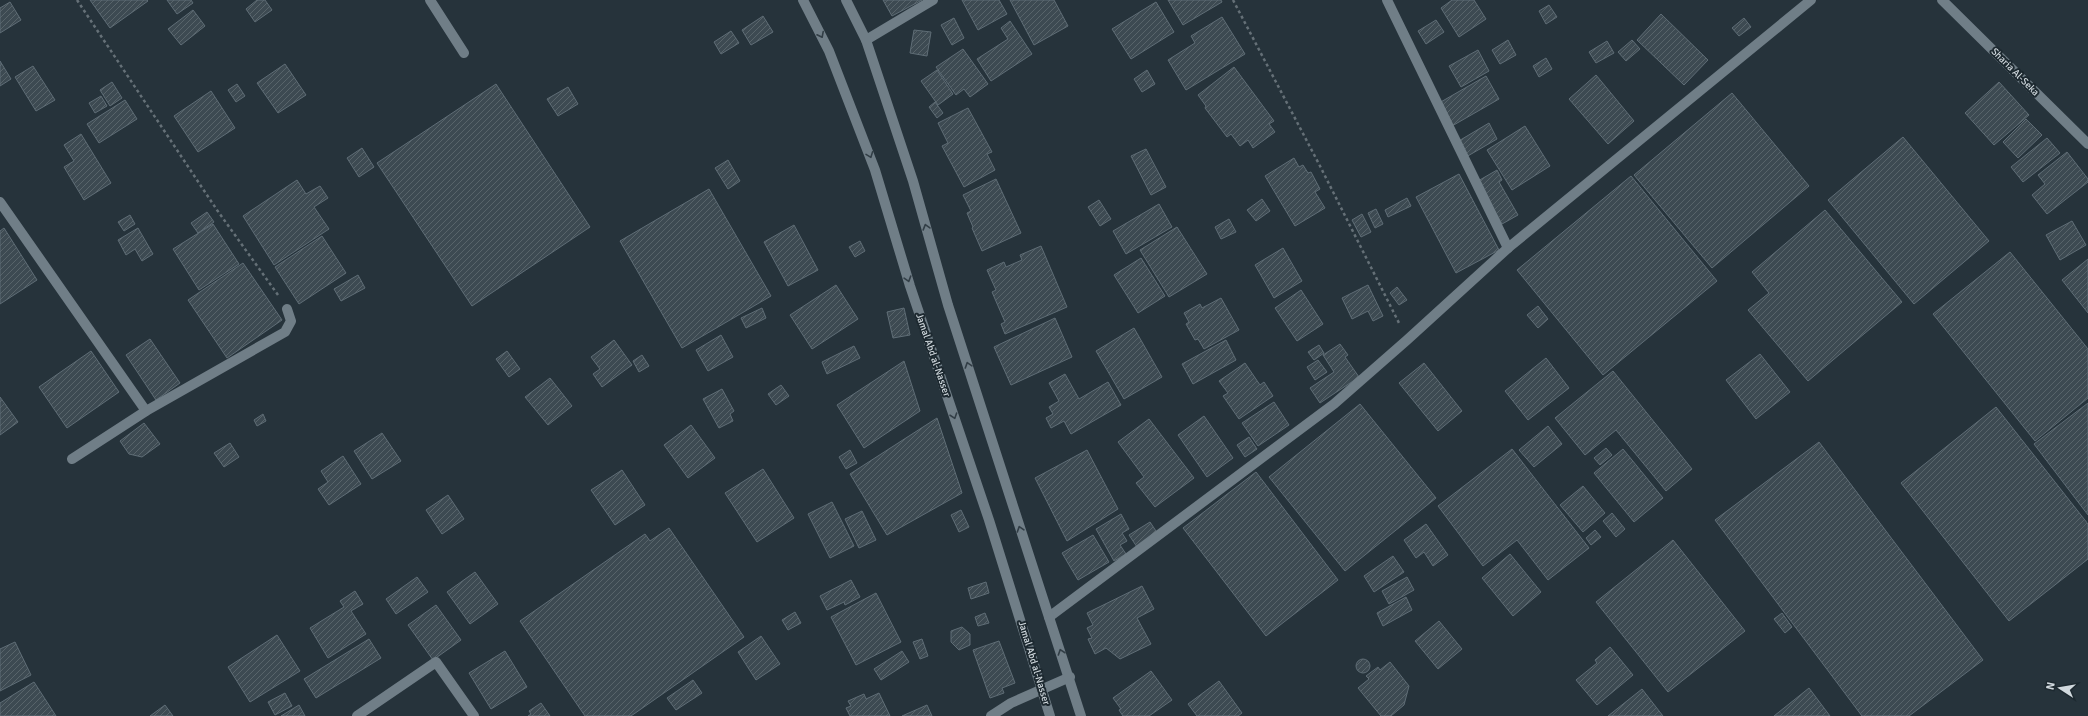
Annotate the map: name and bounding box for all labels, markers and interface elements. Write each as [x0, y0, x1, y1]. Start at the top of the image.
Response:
one-way arrow [816, 30, 824, 38]
street label: Sharia Al-Seka [1989, 46, 2041, 98]
one-way arrow [865, 152, 873, 159]
one-way arrow [922, 224, 931, 231]
one-way arrow [903, 276, 912, 283]
street label: Jamal Abd al-Nasser [913, 312, 953, 398]
one-way arrow [964, 362, 973, 369]
one-way arrow [949, 412, 958, 419]
one-way arrow [1016, 525, 1025, 532]
street label: Jamal Abd al-Nasser [1016, 620, 1053, 707]
one-way arrow [1057, 649, 1066, 656]
north arrow [2040, 668, 2080, 708]
text: N [2044, 681, 2058, 691]

